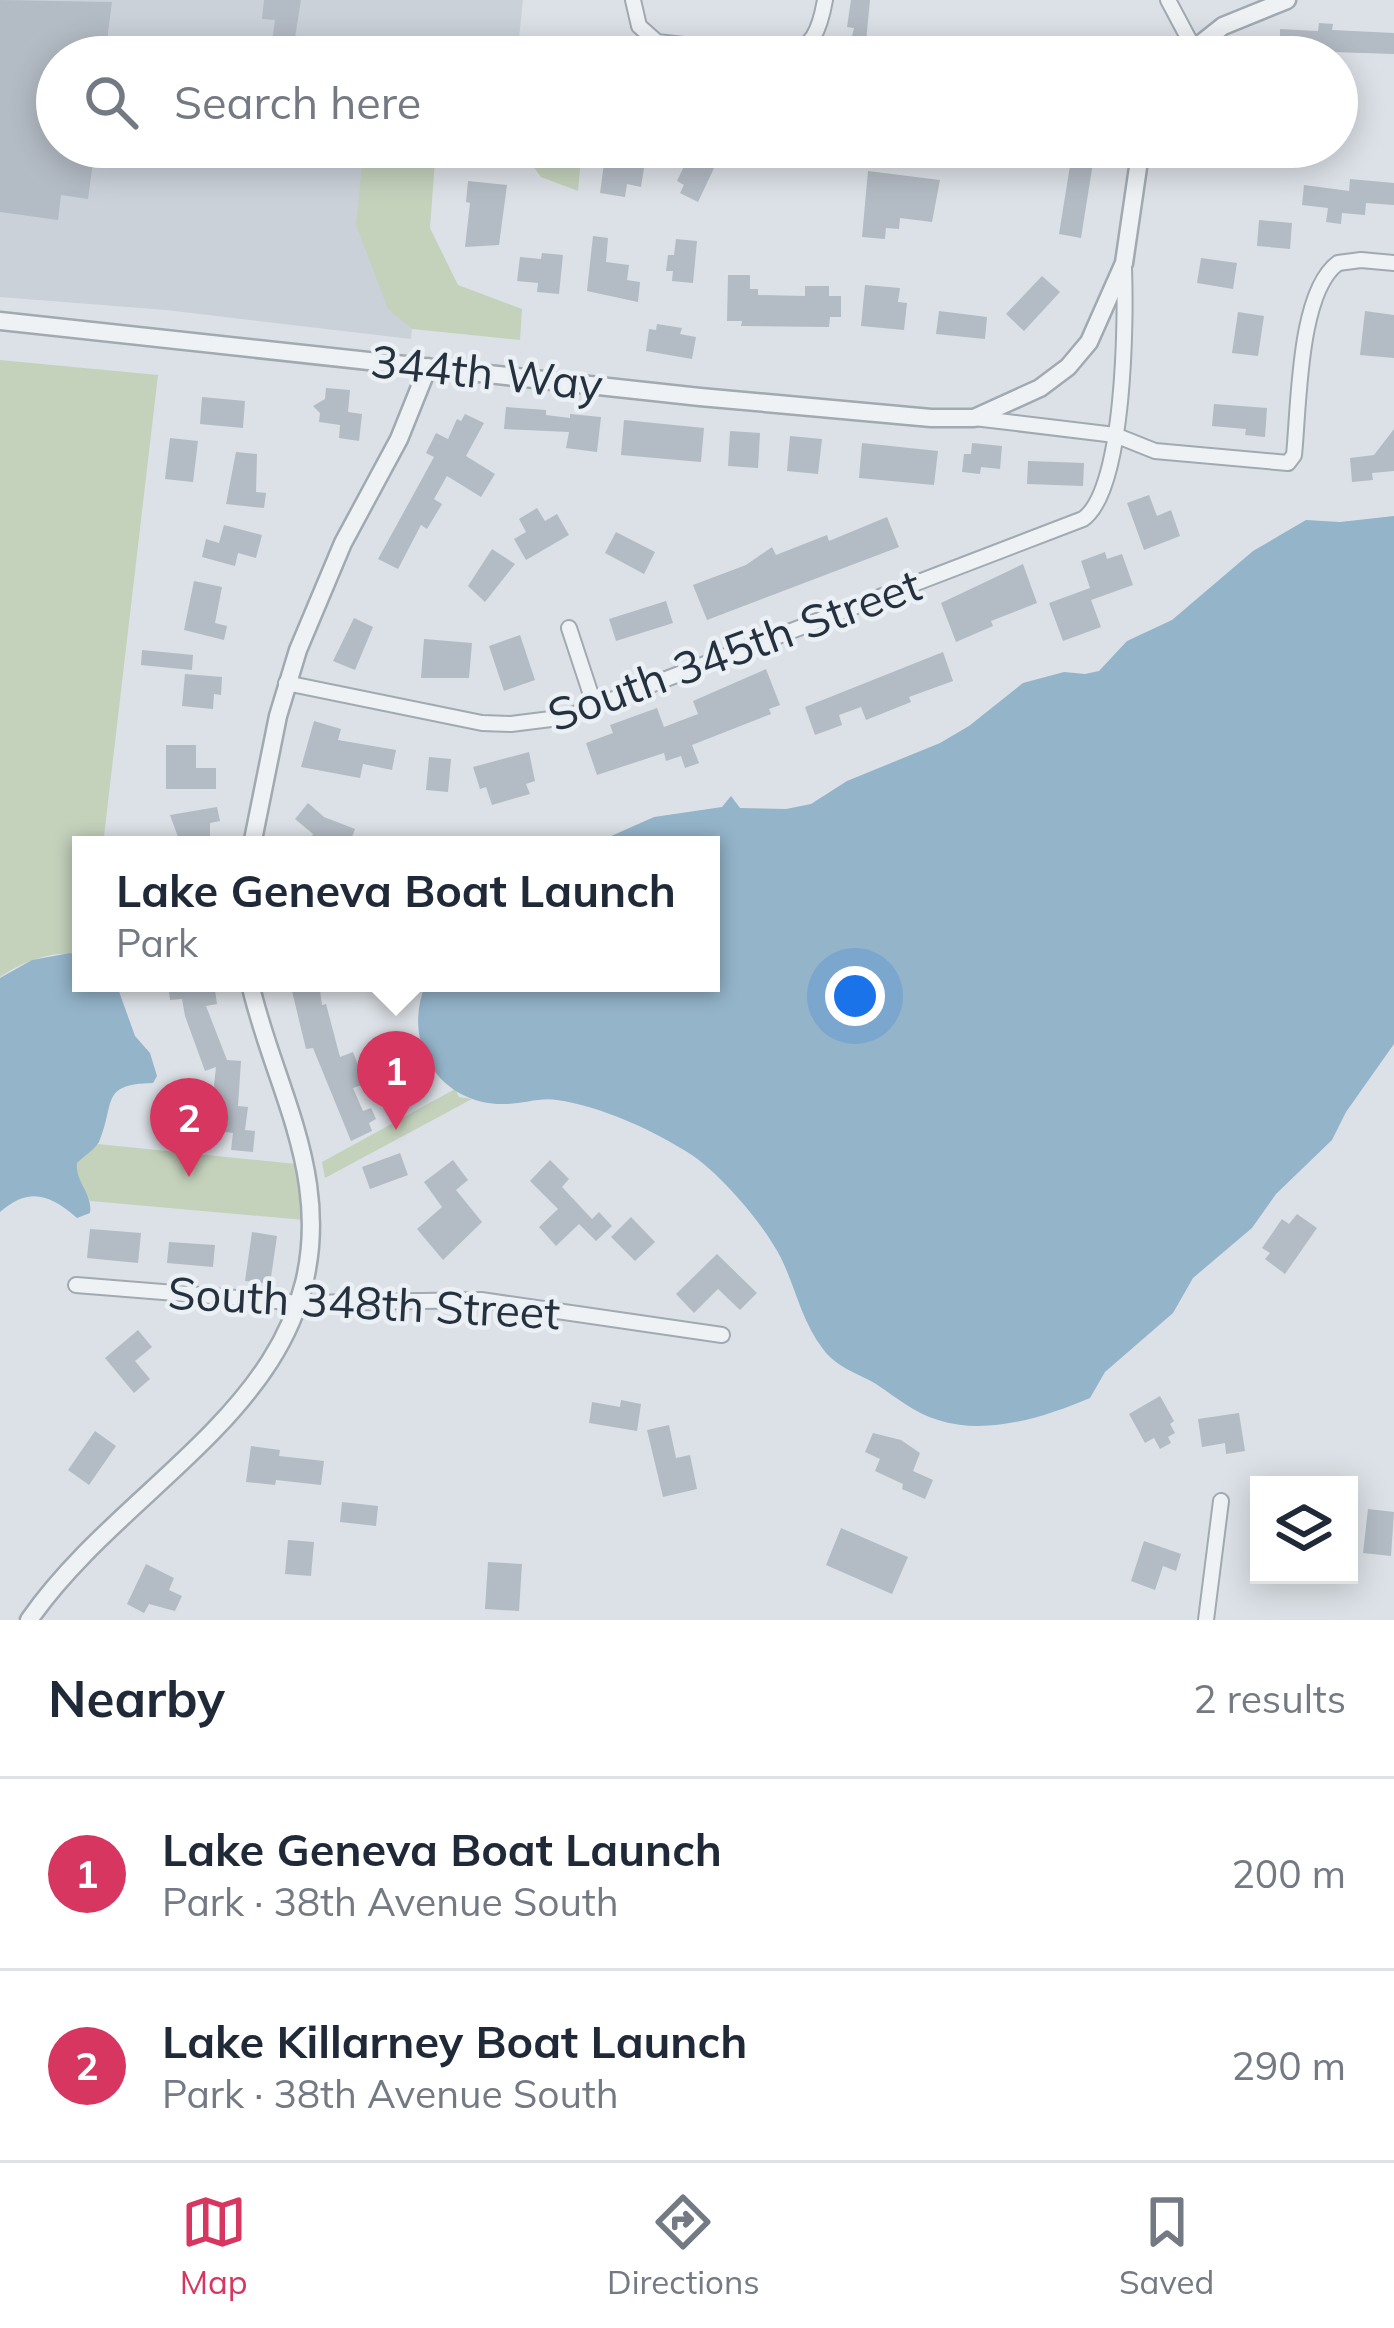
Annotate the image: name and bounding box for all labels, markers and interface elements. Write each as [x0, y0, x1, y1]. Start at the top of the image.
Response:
search box [36, 36, 1358, 168]
icon: search [78, 69, 144, 135]
text: Search here [174, 74, 421, 130]
street label: 344th Way [368, 332, 606, 412]
street label: South 345th Street [540, 556, 928, 742]
popup [72, 836, 720, 992]
text: Lake Geneva Boat Launch [116, 862, 676, 918]
text: Park [116, 918, 198, 967]
your location [825, 966, 885, 1026]
pin: 1 [357, 1031, 435, 1130]
pin: 2 [150, 1078, 228, 1177]
street label: South 348th Street [166, 1264, 562, 1340]
map controls [1250, 1476, 1358, 1584]
button: layers [1250, 1476, 1358, 1584]
text: Nearby [48, 1666, 225, 1730]
text: 2 results [1193, 1674, 1346, 1723]
text: Lake Geneva Boat Launch [162, 1821, 722, 1877]
text: 1 [75, 1849, 99, 1898]
text: 200 m [1231, 1849, 1346, 1898]
text: Park · 38th Avenue South [162, 1877, 619, 1926]
text: Lake Killarney Boat Launch [162, 2013, 747, 2069]
text: 2 [75, 2041, 99, 2090]
text: 290 m [1231, 2041, 1346, 2090]
text: Park · 38th Avenue South [162, 2069, 619, 2118]
tab: Map [180, 2189, 248, 2302]
tab: Directions [607, 2189, 760, 2302]
tab: Saved [1119, 2189, 1214, 2302]

